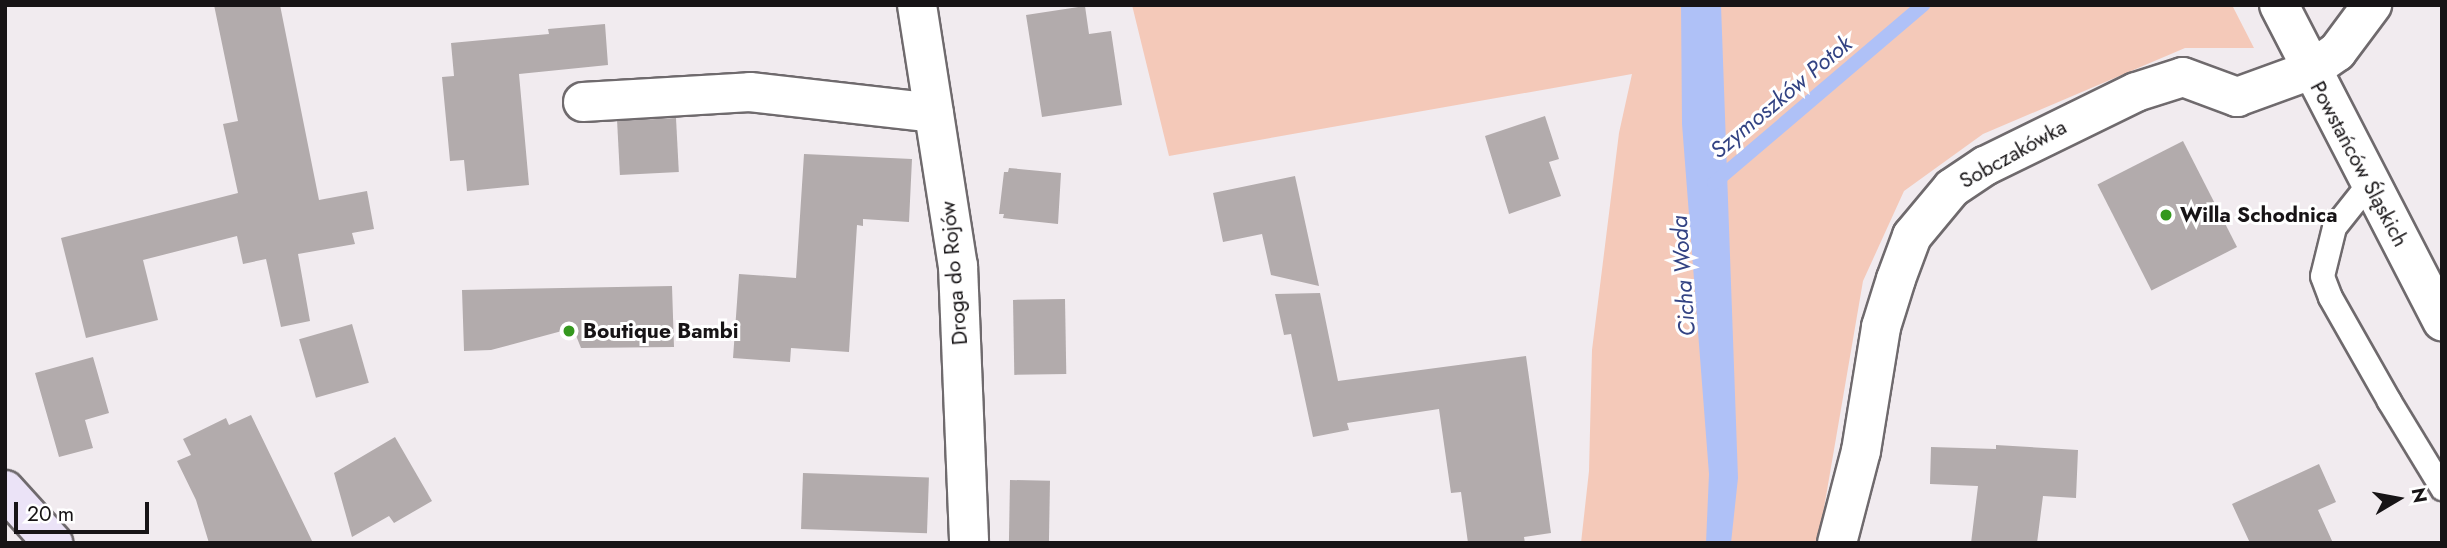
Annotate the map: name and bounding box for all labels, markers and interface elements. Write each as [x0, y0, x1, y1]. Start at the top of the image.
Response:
water label: Szymoszków Potok [1705, 30, 1857, 164]
street label: Powstańców Śląskich [2305, 77, 2413, 251]
street label: Sobczakówka [1955, 114, 2071, 194]
street label: Droga do Rojów [935, 200, 973, 346]
place label: Willa Schodnica [2180, 202, 2337, 228]
marker: Willa Schodnica [2158, 207, 2174, 223]
water label: Cicha Woda [1665, 215, 1701, 337]
place label: Boutique Bambi [583, 318, 738, 344]
marker: Boutique Bambi [561, 323, 577, 339]
north arrow [2363, 464, 2433, 534]
text: N [2405, 485, 2434, 505]
scale bar [18, 489, 152, 532]
text: 20 m [27, 499, 74, 529]

